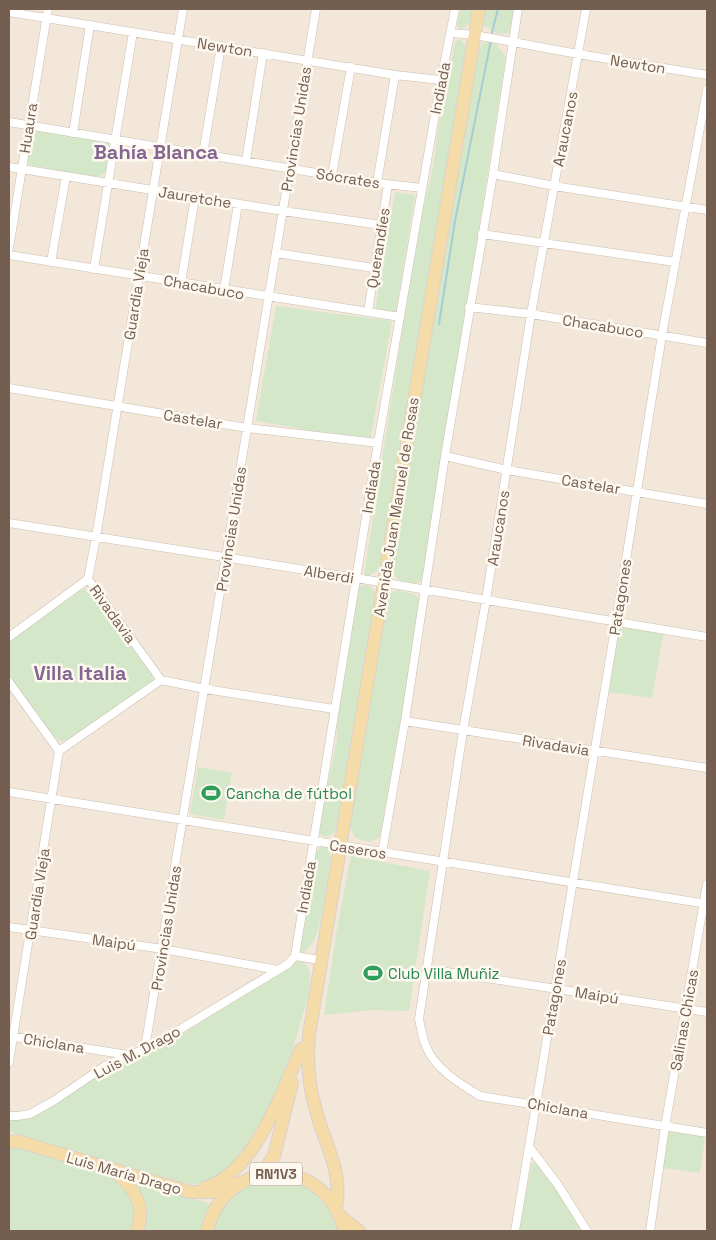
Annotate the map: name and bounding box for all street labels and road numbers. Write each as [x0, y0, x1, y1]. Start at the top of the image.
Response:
street label: Newton [196, 33, 254, 61]
street label: Newton [609, 50, 667, 78]
street label: Indiada [426, 60, 454, 116]
street label: Provincias Unidas [277, 65, 315, 193]
street label: Araucanos [548, 90, 582, 168]
street label: Huaura [15, 101, 41, 155]
street label: Sócrates [315, 164, 381, 192]
street label: Jauretche [157, 182, 233, 212]
street label: Querandíes [362, 206, 394, 290]
street label: Guardia Vieja [119, 246, 153, 341]
street label: Chacabuco [162, 271, 246, 303]
street label: Chacabuco [561, 310, 645, 342]
street label: Avenida Juan Manuel de Rosas [369, 396, 423, 618]
street label: Castelar [162, 405, 224, 433]
street label: Indiada [357, 459, 385, 515]
street label: Provincias Unidas [212, 465, 250, 593]
street label: Castelar [560, 470, 622, 498]
street label: Araucanos [483, 489, 513, 567]
street label: Patagones [605, 557, 635, 637]
street label: Alberdi [303, 561, 355, 587]
street label: Rivadavia [85, 581, 141, 647]
street label: Rivadavia [521, 730, 591, 760]
street label: Caseros [328, 835, 388, 863]
street label: Guardia Vieja [20, 846, 54, 941]
street label: Indiada [292, 859, 320, 915]
street label: Provincias Unidas [147, 864, 185, 992]
street label: Maipú [91, 930, 137, 954]
street label: Patagones [538, 957, 570, 1037]
street label: Salinas Chicas [666, 968, 702, 1072]
street label: Maipú [574, 982, 620, 1008]
street label: Luis M. Drago [90, 1021, 184, 1083]
street label: Chiclana [22, 1029, 86, 1057]
street label: Chiclana [526, 1093, 590, 1123]
street label: Luis María Drago [64, 1147, 184, 1199]
road number: RN1V3 [250, 1162, 302, 1186]

